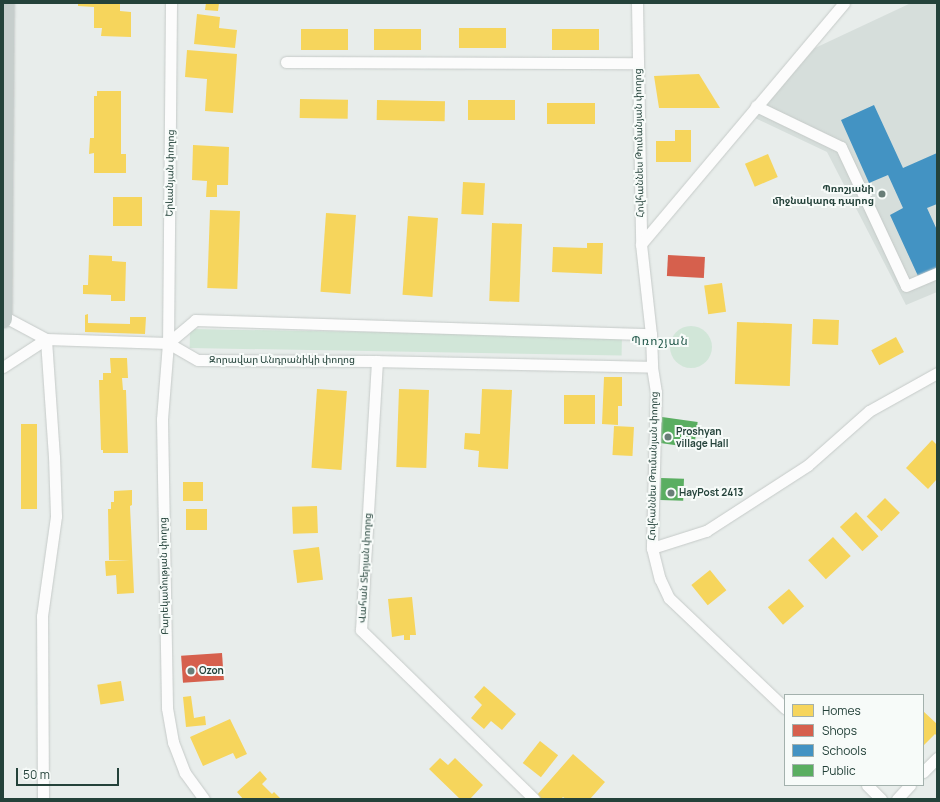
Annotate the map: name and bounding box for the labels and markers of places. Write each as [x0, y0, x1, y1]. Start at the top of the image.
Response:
place label: Պռոշյանի միջնակարգ դպրոց [772, 182, 874, 206]
marker: Պռոշյանի միջնակարգ դպրոց [877, 189, 887, 199]
place label: Proshyan village Hall [676, 425, 728, 448]
marker: Proshyan village Hall [663, 432, 673, 442]
place label: HayPost 2413 [679, 487, 743, 499]
marker: HayPost 2413 [666, 488, 676, 498]
place label: Ozon [199, 665, 224, 677]
marker: Ozon [186, 666, 196, 676]

